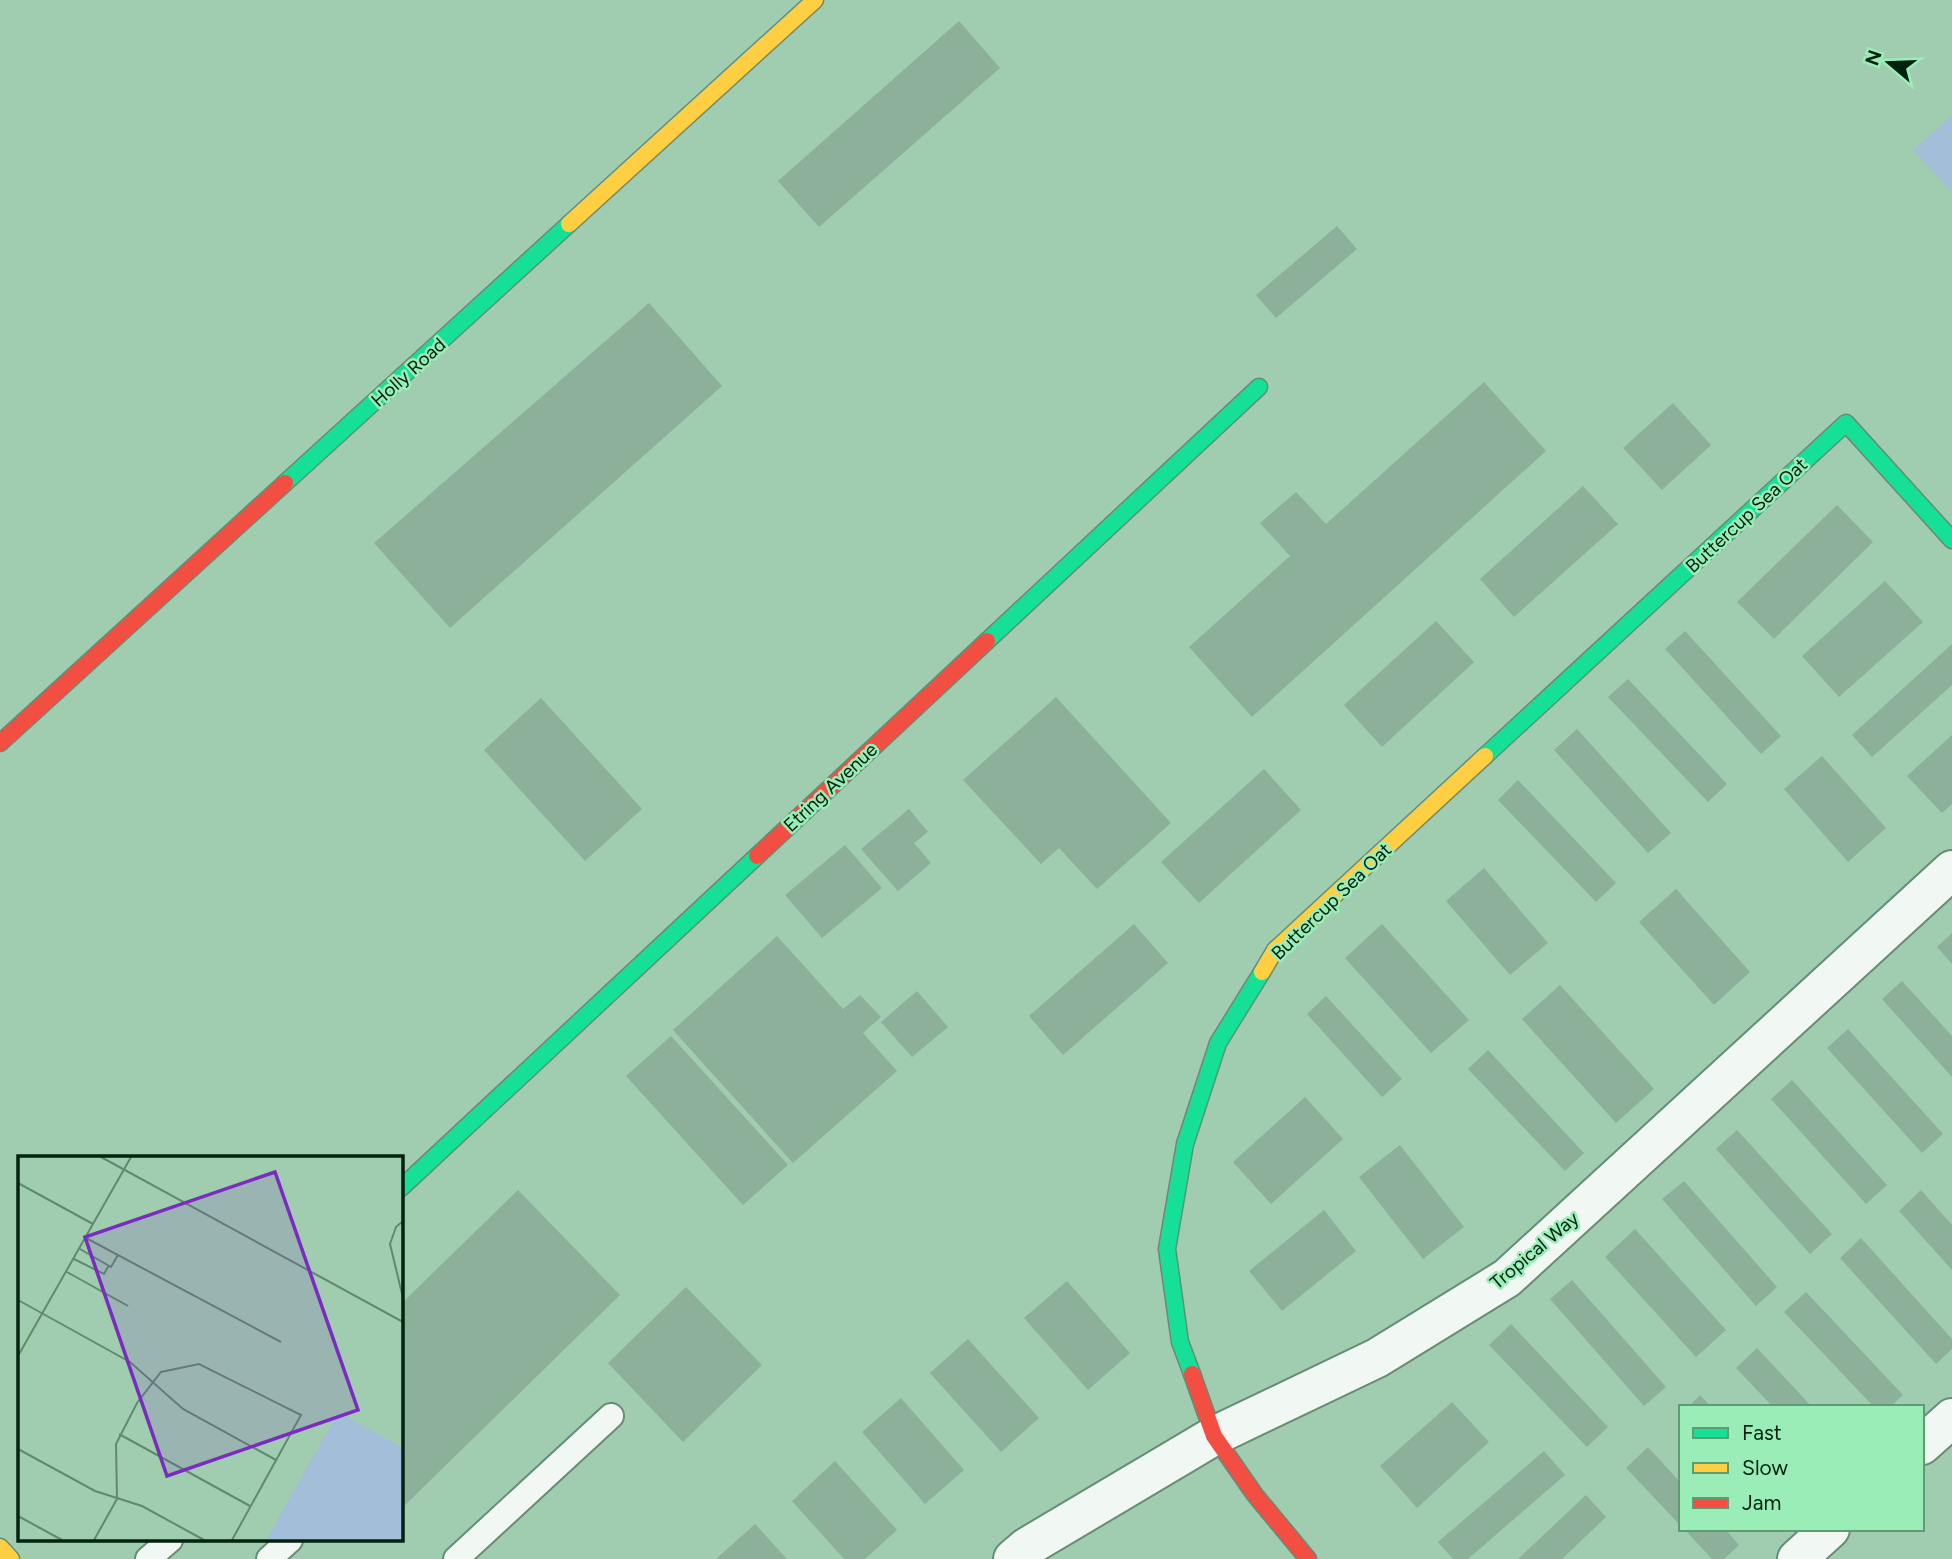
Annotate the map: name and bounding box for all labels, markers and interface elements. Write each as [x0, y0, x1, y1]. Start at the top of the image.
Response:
north arrow [1854, 28, 1924, 98]
text: N [1860, 47, 1887, 68]
street label: Holly Road [366, 333, 450, 412]
street label: Buttercup Sea Oat [1681, 453, 1812, 578]
street label: Etring Avenue [779, 738, 882, 837]
street label: Buttercup Sea Oat [1266, 838, 1396, 965]
inset map [18, 1156, 402, 1542]
street label: Tropical Way [1485, 1207, 1583, 1294]
legend [1679, 1405, 1924, 1531]
text: Fast [1742, 1420, 1782, 1445]
text: Slow [1742, 1455, 1788, 1480]
text: Jam [1742, 1490, 1781, 1515]

